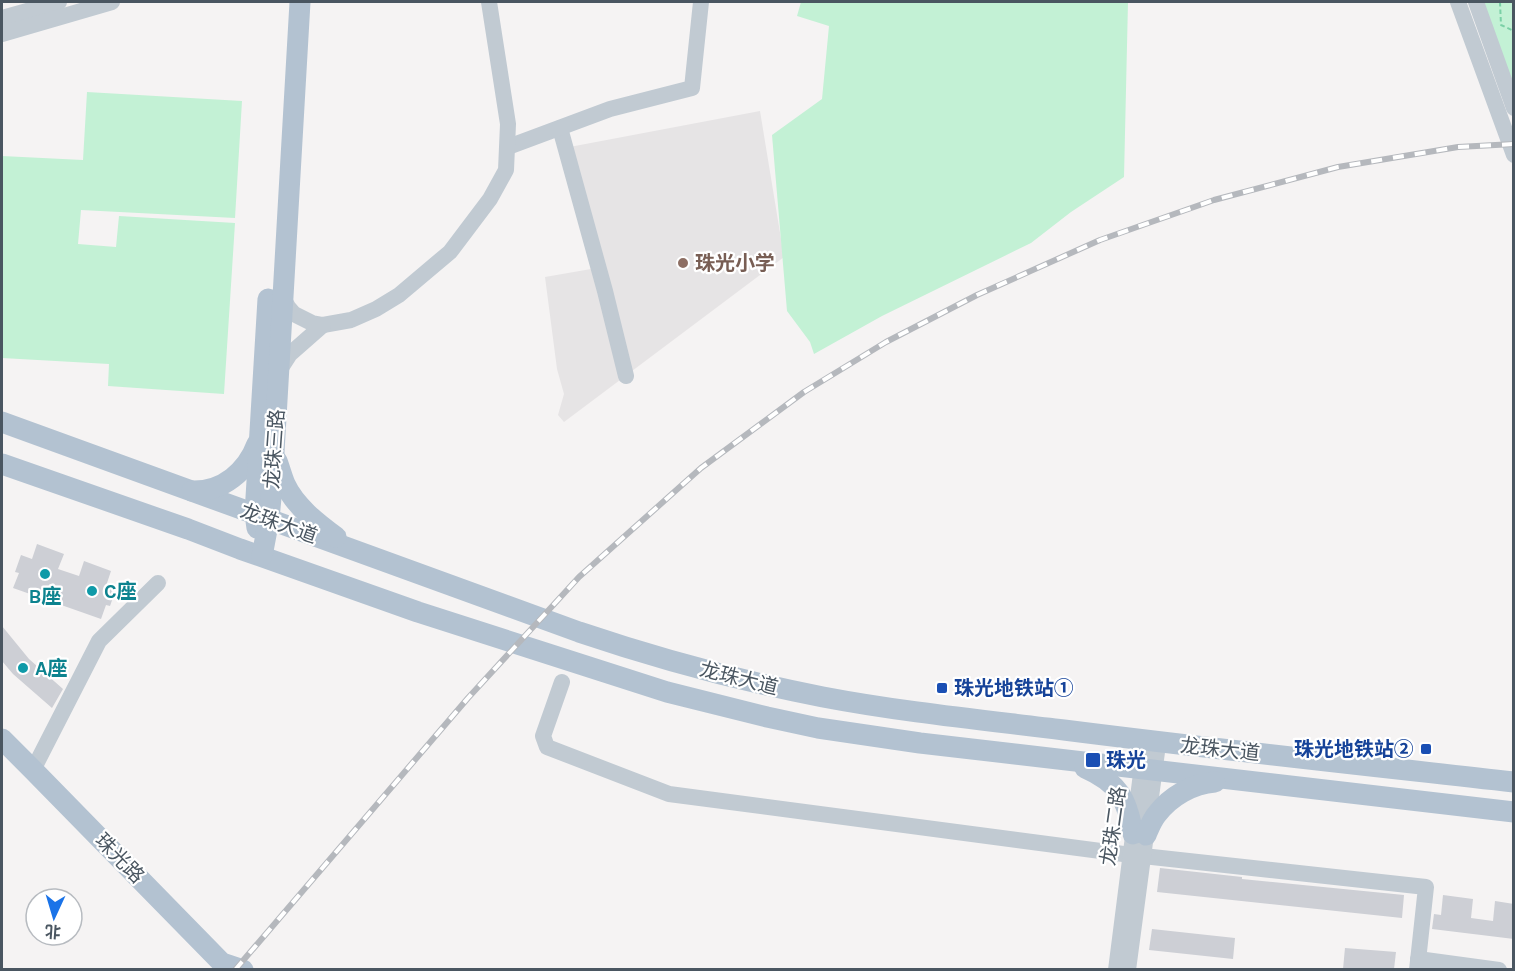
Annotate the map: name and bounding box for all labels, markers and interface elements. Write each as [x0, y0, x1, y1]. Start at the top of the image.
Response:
place label: 珠光小学 [695, 252, 775, 275]
marker: 珠光小学 [676, 256, 690, 270]
street label: 龙珠三路 [260, 408, 289, 490]
street label: 龙珠大道 [237, 499, 320, 548]
marker: B座 [38, 567, 52, 581]
place label: C座 [104, 580, 137, 603]
marker: C座 [85, 584, 99, 598]
place label: B座 [29, 585, 61, 608]
place label: A座 [35, 657, 68, 680]
street label: 龙珠大道 [697, 658, 780, 699]
marker: A座 [16, 661, 30, 675]
place label: 珠光地铁站① [954, 677, 1074, 700]
marker: 珠光地铁站① [935, 681, 949, 695]
street label: 龙珠大道 [1179, 734, 1261, 765]
place label: 珠光地铁站② [1294, 738, 1414, 761]
marker: 珠光地铁站② [1419, 742, 1433, 756]
place label: 珠光 [1106, 749, 1146, 772]
marker: 珠光 [1084, 751, 1102, 769]
street label: 龙珠二路 [1097, 785, 1130, 867]
street label: 珠光路 [91, 829, 149, 888]
north arrow [24, 887, 84, 947]
text: 北 [44, 921, 62, 942]

